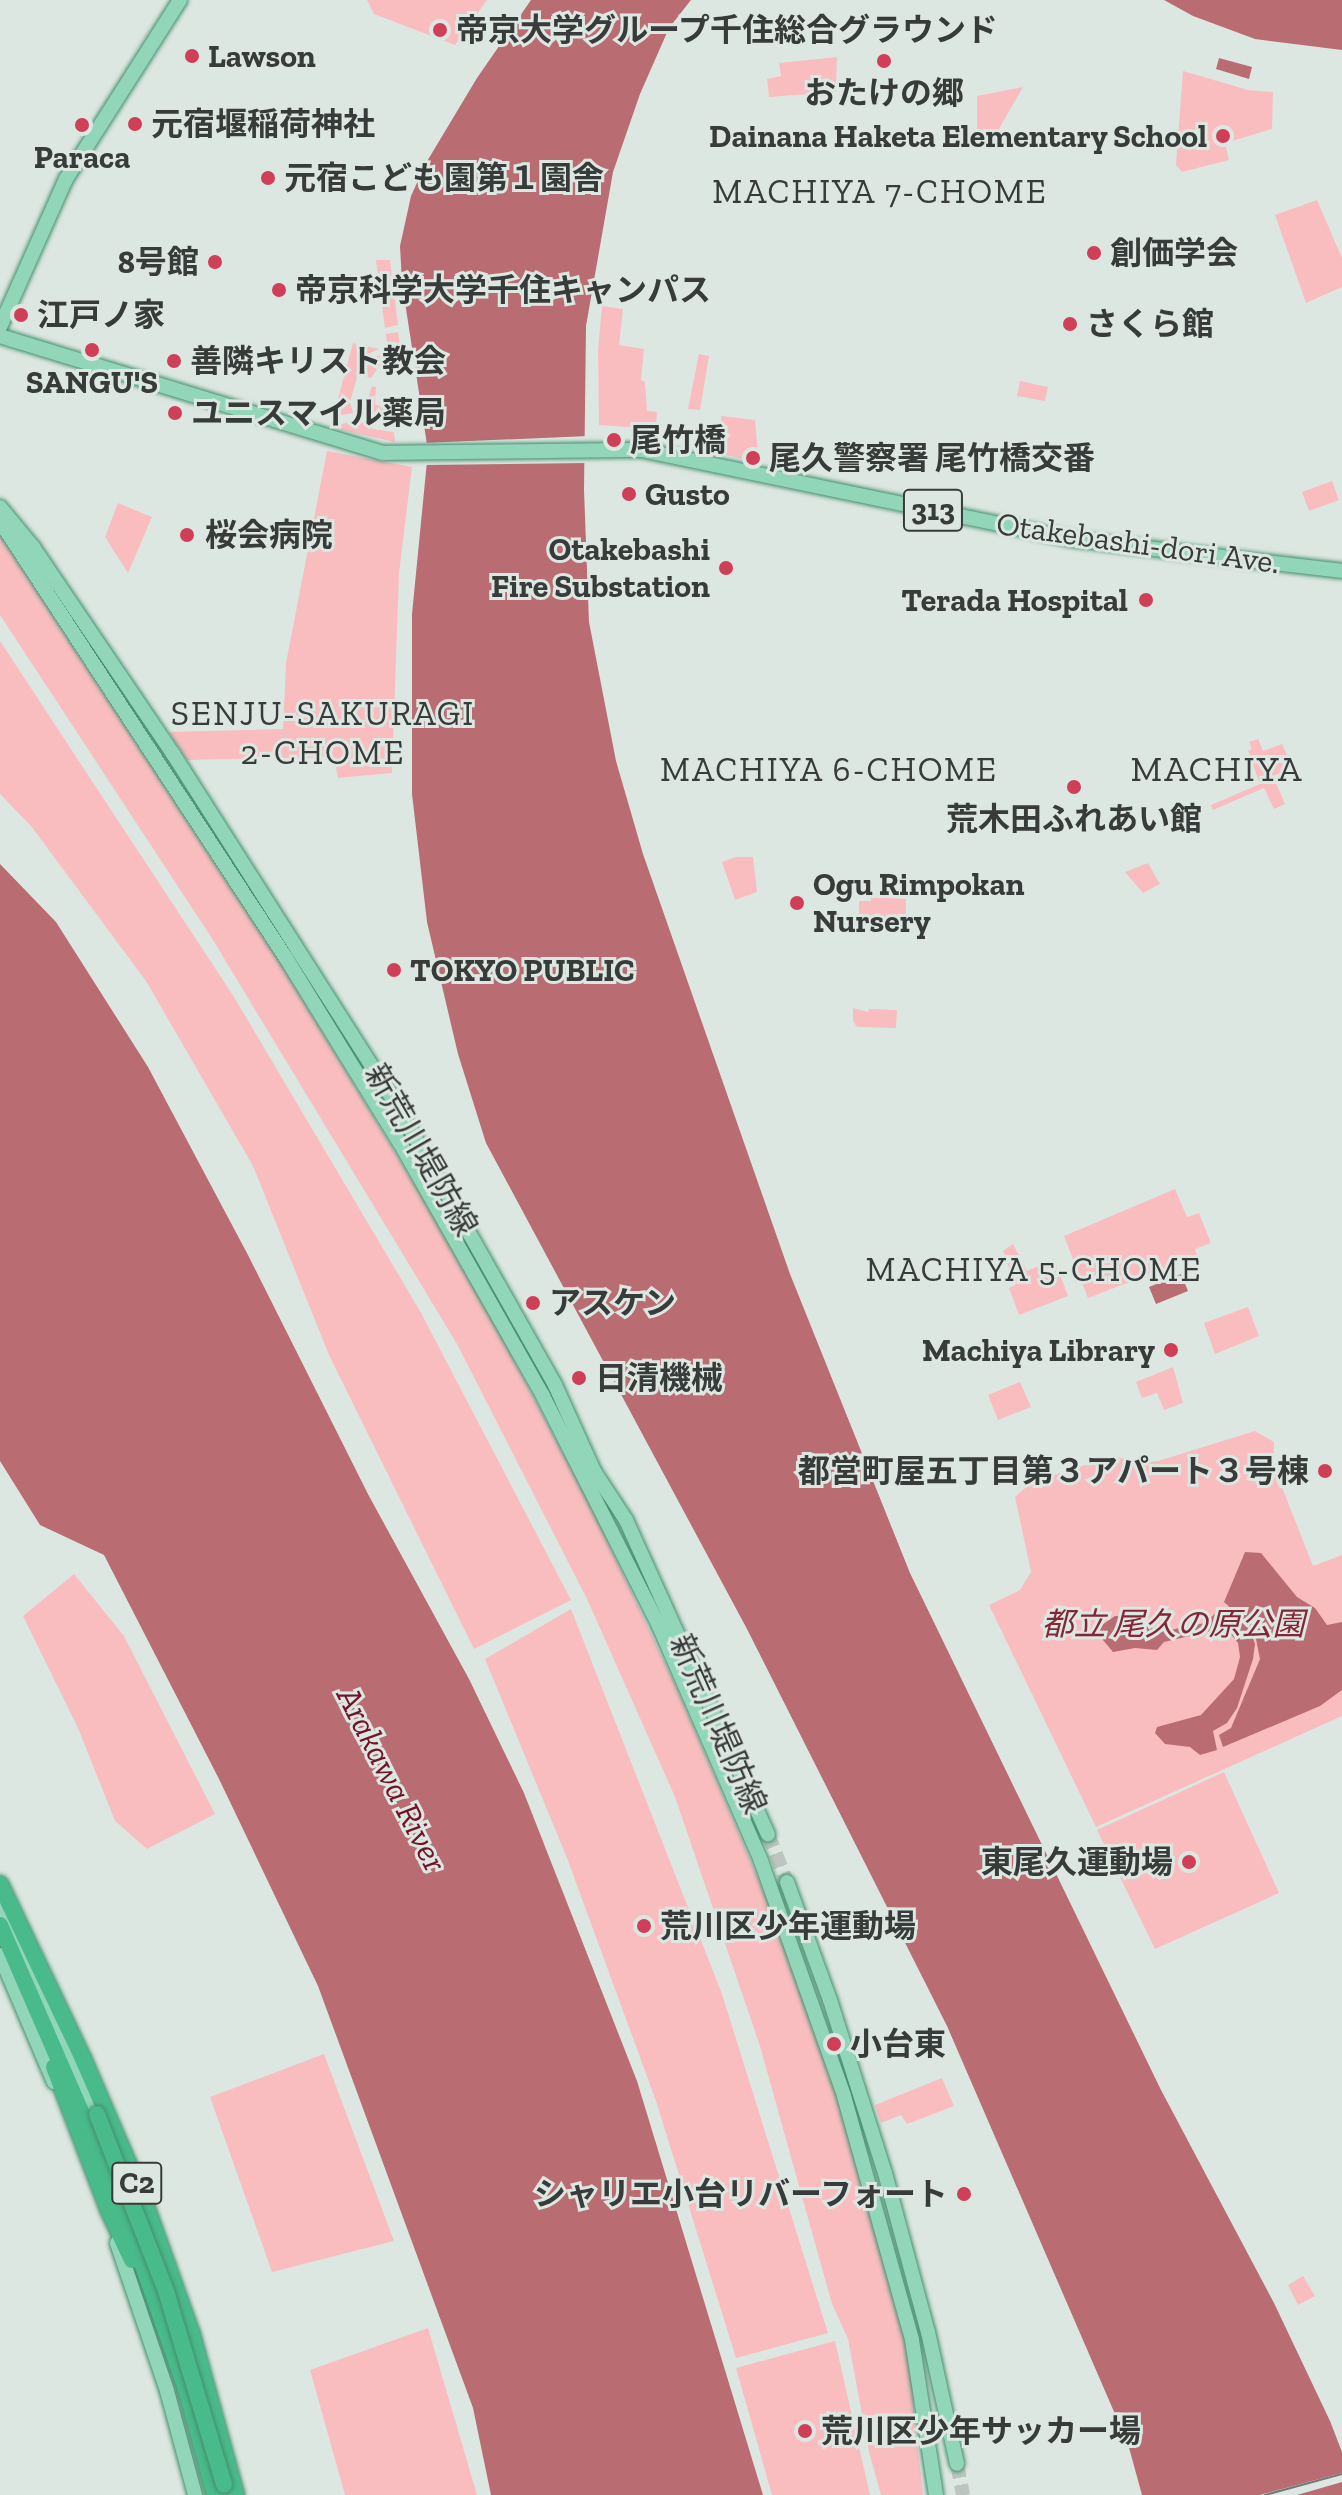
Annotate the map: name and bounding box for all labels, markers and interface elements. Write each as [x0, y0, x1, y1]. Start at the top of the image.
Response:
place label: 帝京大学グループ千住総合グラウンド [456, 11, 1000, 49]
marker: 帝京大学グループ千住総合グラウンド [431, 21, 449, 39]
place label: Lawson [208, 37, 316, 75]
marker: Lawson [183, 47, 201, 65]
marker: おたけの郷 [875, 52, 893, 70]
place label: おたけの郷 [804, 74, 964, 112]
place label: 元宿堰稲荷神社 [151, 105, 375, 143]
marker: 元宿堰稲荷神社 [126, 115, 144, 133]
marker: Paraca [73, 116, 91, 134]
place label: Dainana Haketa Elementary School [708, 117, 1207, 155]
marker: Dainana Haketa Elementary School [1214, 127, 1232, 145]
place label: Paraca [34, 138, 130, 176]
place label: 元宿こども園第１園舎 [284, 159, 604, 197]
marker: 元宿こども園第１園舎 [259, 169, 277, 187]
district label: MACHIYA 7-CHOME [712, 172, 1048, 212]
place label: 創価学会 [1110, 234, 1238, 272]
place label: 8号館 [118, 243, 199, 281]
marker: 創価学会 [1085, 244, 1103, 262]
marker: 8号館 [206, 253, 224, 271]
place label: 帝京科学大学千住キャンパス [295, 271, 711, 309]
marker: 帝京科学大学千住キャンパス [270, 281, 288, 299]
place label: 江戸ノ家 [37, 296, 165, 334]
place label: さくら館 [1086, 305, 1214, 343]
marker: 江戸ノ家 [12, 306, 30, 324]
marker: さくら館 [1061, 315, 1079, 333]
marker: SANGU'S [83, 341, 101, 359]
place label: 善隣キリスト教会 [190, 342, 446, 380]
marker: 善隣キリスト教会 [165, 352, 183, 370]
place label: SANGU'S [26, 363, 158, 401]
place label: ユニスマイル薬局 [191, 394, 447, 432]
marker: ユニスマイル薬局 [166, 404, 184, 422]
place label: 尾竹橋 [630, 421, 726, 459]
marker: 尾竹橋 [605, 431, 623, 449]
place label: 尾久警察署 尾竹橋交番 [769, 439, 1095, 477]
marker: 尾久警察署 尾竹橋交番 [744, 449, 762, 467]
place label: Gusto [645, 475, 730, 513]
road number: 313 [901, 484, 965, 536]
marker: Gusto [620, 485, 638, 503]
street label: Otakebashi-dori Ave. [994, 504, 1282, 582]
place label: 桜会病院 [205, 516, 333, 554]
marker: 桜会病院 [176, 524, 198, 546]
place label: Otakebashi Fire Substation [491, 531, 710, 606]
marker: Otakebashi Fire Substation [717, 559, 735, 577]
place label: Terada Hospital [901, 581, 1128, 619]
marker: Terada Hospital [1135, 589, 1157, 611]
district label: SENJU-SAKURAGI 2-CHOME [171, 693, 475, 772]
district label: MACHIYA [1131, 747, 1303, 791]
district label: MACHIYA 6-CHOME [659, 750, 999, 790]
marker: 荒木田ふれあい館 [1065, 778, 1083, 796]
place label: 荒木田ふれあい館 [946, 800, 1202, 838]
place label: Ogu Rimpokan Nursery [813, 866, 1025, 941]
marker: Ogu Rimpokan Nursery [788, 894, 806, 912]
place label: TOKYO PUBLIC [410, 951, 635, 989]
marker: TOKYO PUBLIC [385, 961, 403, 979]
street label: 新荒川堤防線 [356, 1057, 486, 1243]
district label: MACHIYA 5-CHOME [865, 1250, 1203, 1290]
place label: アスケン [549, 1284, 677, 1322]
marker: アスケン [524, 1294, 542, 1312]
place label: Machiya Library [922, 1331, 1155, 1369]
marker: Machiya Library [1162, 1341, 1180, 1359]
place label: 日清機械 [595, 1359, 723, 1397]
marker: 日清機械 [570, 1369, 588, 1387]
place label: 都営町屋五丁目第３アパート３号棟 [797, 1452, 1309, 1490]
marker: 都営町屋五丁目第３アパート３号棟 [1316, 1462, 1334, 1480]
park label: 都立 尾久の原公園 [1041, 1605, 1305, 1643]
street label: 新荒川堤防線 [661, 1628, 775, 1820]
water label: Arakawa River [328, 1680, 456, 1878]
place label: 東尾久運動場 [981, 1843, 1173, 1881]
marker: 東尾久運動場 [1180, 1853, 1198, 1871]
place label: 荒川区少年運動場 [660, 1907, 916, 1945]
marker: 荒川区少年運動場 [635, 1917, 653, 1935]
place label: 小台東 [850, 2025, 946, 2063]
marker: 小台東 [825, 2035, 843, 2053]
road number: C2 [111, 2157, 163, 2209]
place label: シャリエ小台リバーフォート [532, 2175, 948, 2213]
marker: シャリエ小台リバーフォート [955, 2185, 973, 2203]
place label: 荒川区少年サッカー場 [821, 2412, 1141, 2450]
marker: 荒川区少年サッカー場 [796, 2422, 814, 2440]

